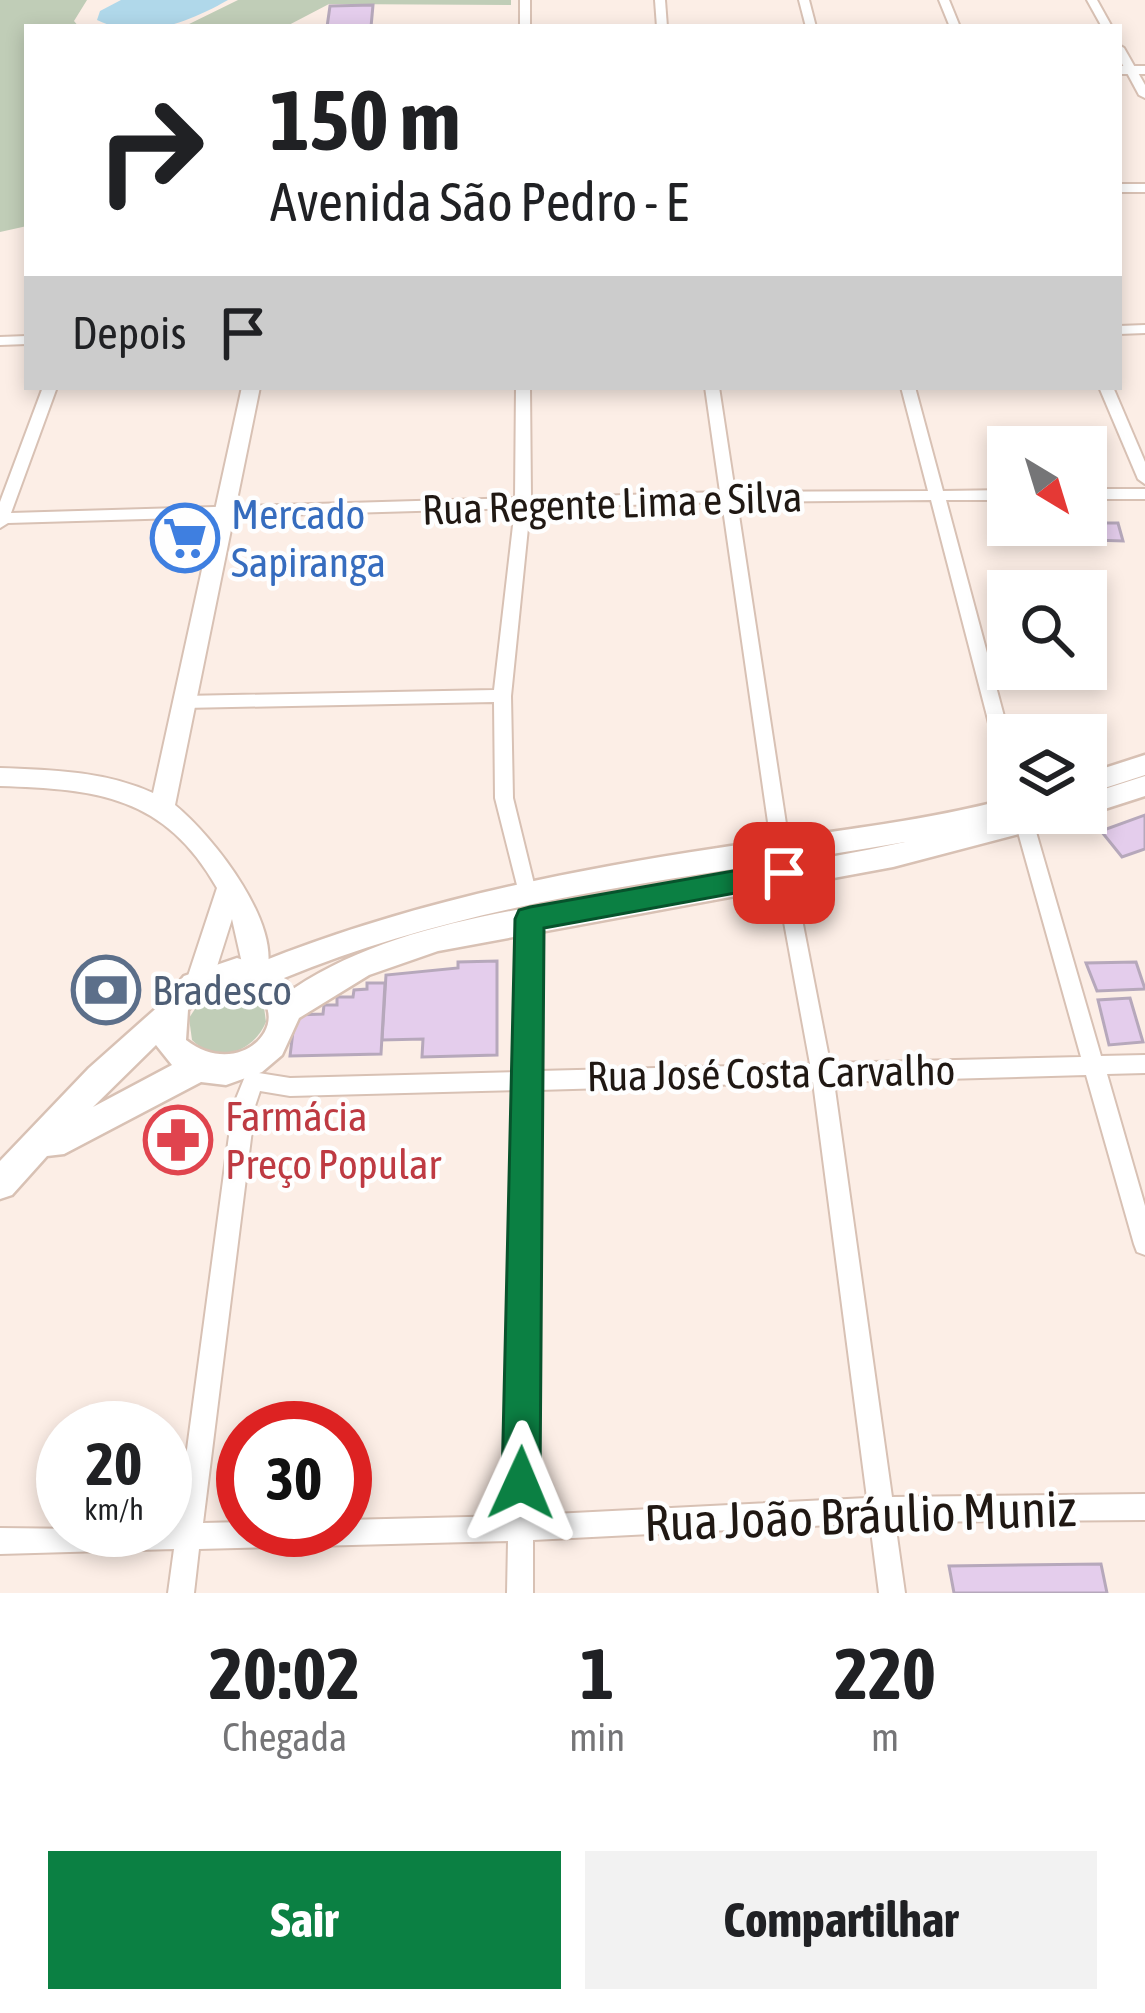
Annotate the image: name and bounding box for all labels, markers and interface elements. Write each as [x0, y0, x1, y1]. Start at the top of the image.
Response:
icon: right [72, 72, 228, 228]
text: 150 m [270, 72, 460, 168]
text: Avenida São Pedro - E [270, 171, 688, 232]
icon: arrive [210, 300, 276, 366]
text: Depois [72, 307, 186, 359]
north arrow [987, 426, 1107, 546]
map controls [987, 426, 1107, 834]
street label: Rua Regente Lima e Silva [421, 472, 803, 534]
place label: Mercado Sapiranga [231, 490, 386, 586]
supermarket icon: Mercado Sapiranga [150, 503, 220, 573]
button: search [987, 570, 1107, 690]
button: layers [987, 714, 1107, 834]
pin [733, 822, 835, 924]
icon: arrive [751, 840, 817, 906]
bank icon: Bradesco [71, 955, 141, 1025]
place label: Bradesco [152, 966, 292, 1014]
street label: Rua José Costa Carvalho [586, 1046, 956, 1100]
place label: Farmácia Preço Popular [225, 1092, 442, 1188]
pharmacy icon: Farmácia Preço Popular [143, 1105, 213, 1175]
speed limit sign: 30 [216, 1401, 372, 1557]
position arrow [458, 1420, 584, 1546]
text: 20 [86, 1429, 142, 1498]
street label: Rua João Bráulio Muniz [643, 1478, 1077, 1552]
text: km/h [84, 1492, 144, 1526]
text: 20:02 [209, 1632, 360, 1714]
text: 1 [580, 1632, 614, 1714]
text: 220 [834, 1632, 936, 1714]
text: Chegada [222, 1715, 347, 1759]
text: min [569, 1715, 625, 1759]
text: m [871, 1715, 899, 1759]
button: Sair [48, 1851, 561, 1989]
button: Compartilhar [585, 1851, 1097, 1989]

